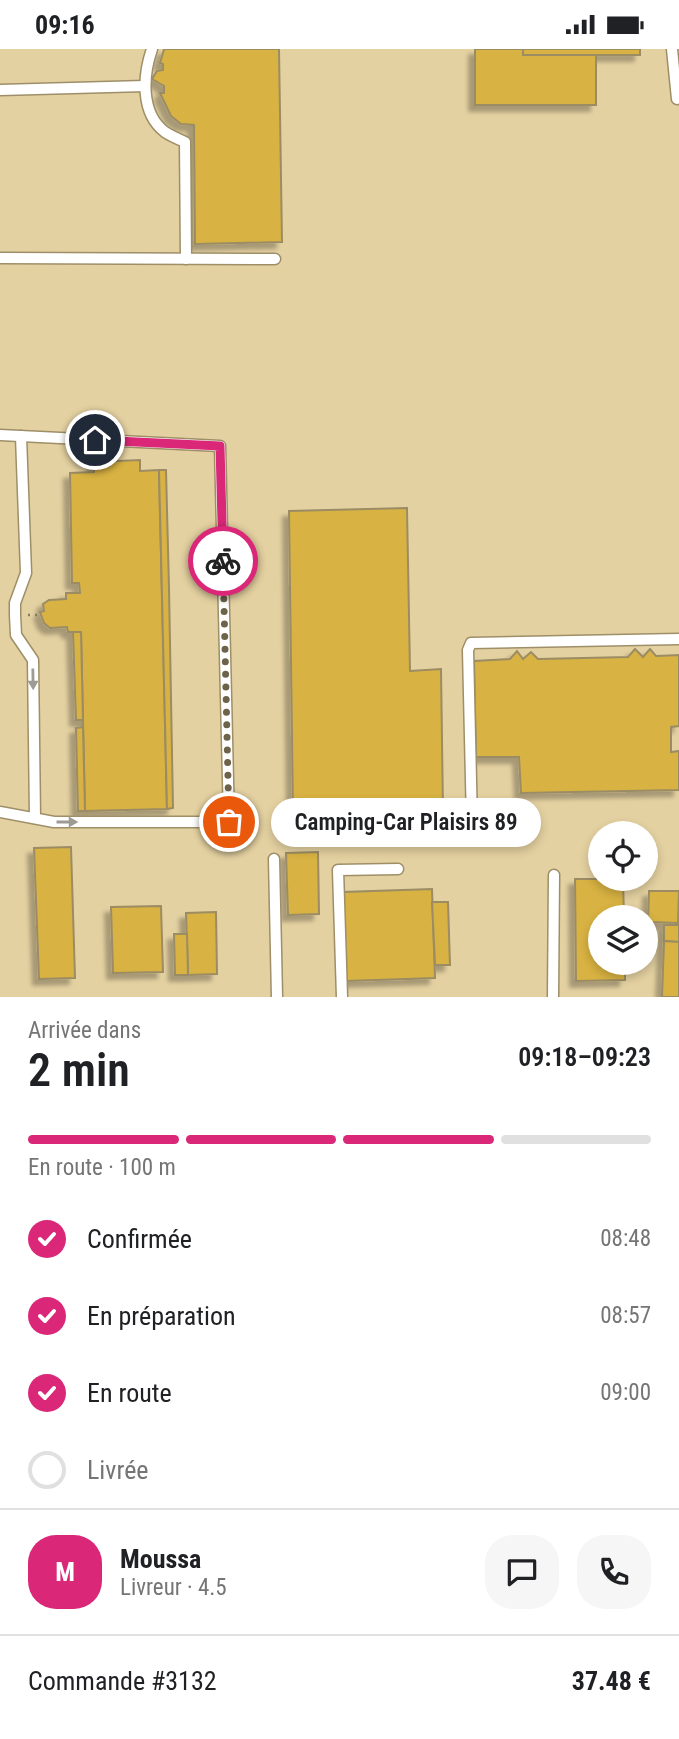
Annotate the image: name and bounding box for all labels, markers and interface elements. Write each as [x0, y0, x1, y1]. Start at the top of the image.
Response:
text: 09:16 [35, 10, 95, 40]
pin [65, 410, 125, 470]
icon: home [76, 421, 114, 459]
courier [188, 526, 258, 596]
icon: bike [204, 542, 242, 580]
one-way arrow [27, 668, 39, 690]
pin [199, 792, 259, 852]
callout: Camping-Car Plaisirs 89 [271, 797, 540, 847]
icon: bag [210, 803, 248, 841]
text: Camping-Car Plaisirs 89 [294, 809, 518, 836]
one-way arrow [56, 816, 78, 828]
map controls [588, 821, 658, 975]
button: locate [588, 821, 658, 891]
button: layers [588, 905, 658, 975]
text: Arrivée dans [28, 1017, 141, 1044]
text: 09:18–09:23 [518, 1042, 651, 1072]
text: 2 min [28, 1043, 130, 1097]
text: En route · 100 m [28, 1154, 176, 1181]
icon: check [28, 1220, 66, 1258]
text: Confirmée [87, 1224, 192, 1254]
text: 08:48 [600, 1225, 651, 1252]
icon: check [28, 1297, 66, 1335]
text: En préparation [87, 1301, 236, 1331]
text: 08:57 [600, 1302, 651, 1329]
icon: check [28, 1374, 66, 1412]
text: En route [87, 1378, 172, 1408]
text: 09:00 [600, 1379, 651, 1406]
text: Livrée [87, 1455, 149, 1485]
button: chat [485, 1535, 559, 1609]
button: phone [577, 1535, 651, 1609]
text: Moussa [120, 1544, 201, 1574]
text: M [55, 1557, 75, 1587]
text: Livreur · 4.5 [120, 1574, 227, 1601]
text: Commande #3132 [28, 1666, 217, 1696]
text: 37.48 € [572, 1666, 651, 1696]

